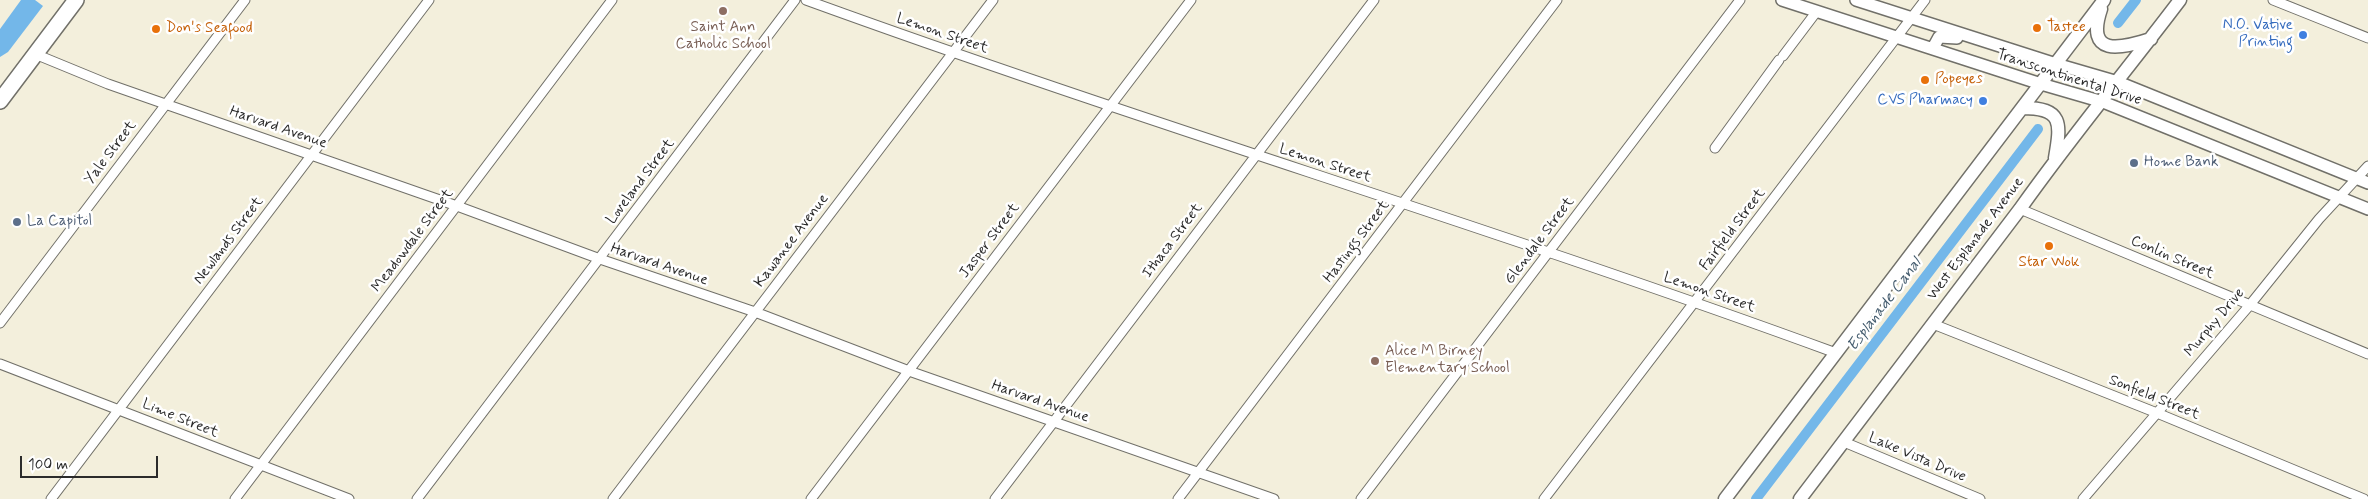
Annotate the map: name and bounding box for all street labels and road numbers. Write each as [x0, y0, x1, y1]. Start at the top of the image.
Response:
street label: Lemon Street [894, 10, 990, 58]
street label: Transcontinental Drive [1994, 46, 2144, 110]
street label: Harvard Avenue [227, 103, 329, 153]
street label: Yale Street [81, 118, 141, 188]
street label: Loveland Street [603, 136, 679, 228]
street label: Lemon Street [1277, 141, 1373, 187]
street label: West Esplanade Avenue [1924, 174, 2028, 304]
street label: Fairfield Street [1696, 185, 1770, 275]
street label: Meadowdale Street [368, 186, 458, 296]
street label: Kawanee Avenue [751, 191, 833, 291]
street label: Newlands Street [190, 194, 268, 288]
street label: Glendale Street [1501, 194, 1579, 288]
street label: Hastings Street [1320, 197, 1394, 287]
street label: Jasper Street [956, 200, 1024, 282]
street label: Ithaca Street [1139, 200, 1207, 282]
street label: Conlin Street [2128, 232, 2216, 284]
street label: Harvard Avenue [608, 240, 710, 290]
street label: Lemon Street [1661, 269, 1757, 317]
street label: Murphy Drive [2181, 285, 2249, 361]
street label: Sonfield Street [2106, 372, 2202, 424]
street label: Harvard Avenue [989, 377, 1091, 427]
street label: Lime Street [139, 396, 221, 442]
street label: Lake Vista Drive [1866, 429, 1968, 487]

